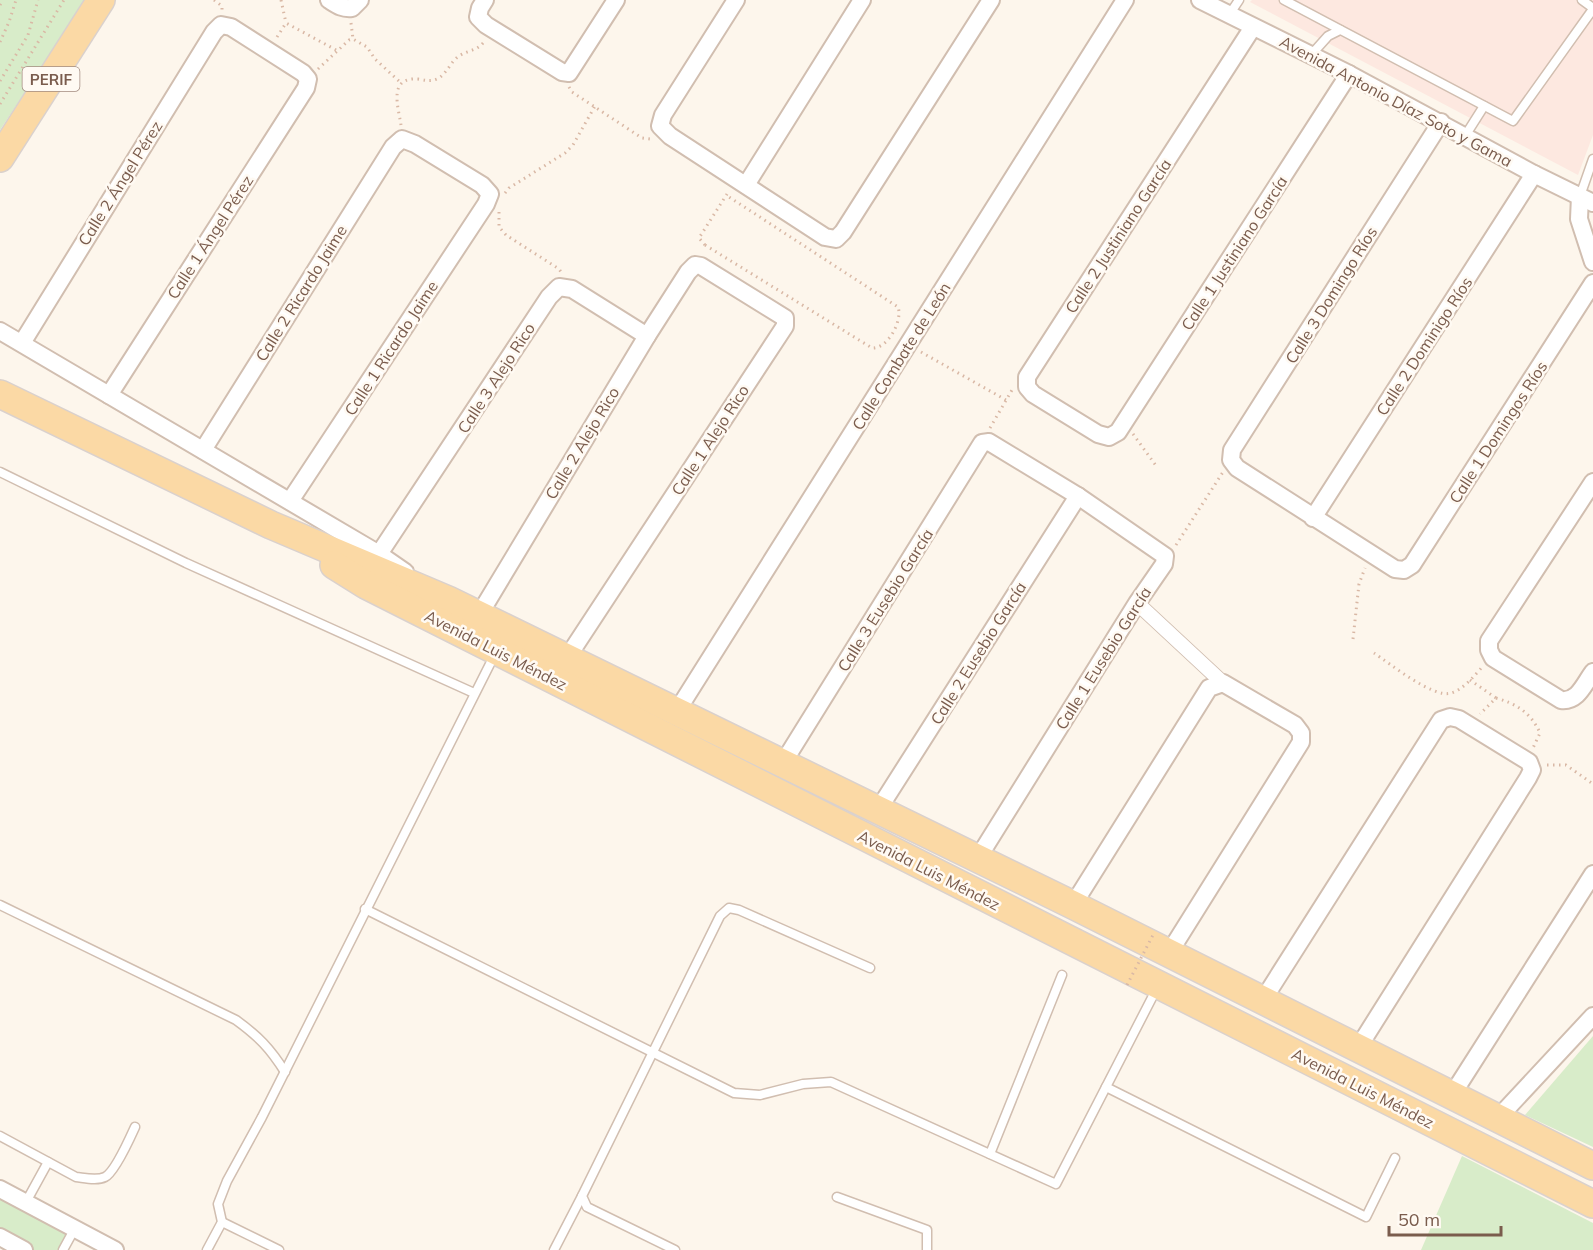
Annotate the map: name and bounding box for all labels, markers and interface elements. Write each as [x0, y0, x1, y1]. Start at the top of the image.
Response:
street label: Avenida Antonio Díaz Soto y Gama [1276, 31, 1516, 171]
road number: PERIF [22, 67, 80, 91]
street label: Calle 2 Ángel Pérez [74, 117, 166, 249]
street label: Calle 2 Justiniano García [1061, 155, 1175, 317]
street label: Calle 1 Ángel Pérez [163, 171, 257, 303]
street label: Calle 1 Justiniano García [1177, 172, 1291, 334]
street label: Calle 2 Ricardo Jaime [251, 221, 351, 365]
street label: Calle 3 Domingo Ríos [1281, 223, 1381, 367]
street label: Calle 2 Dominigo Ríos [1372, 273, 1476, 419]
street label: Calle 1 Ricardo Jaime [340, 277, 442, 419]
street label: Calle Combate de León [847, 278, 955, 434]
street label: Calle 3 Alejo Rico [453, 319, 539, 437]
street label: Calle 1 Domingos Ríos [1444, 357, 1552, 507]
street label: Calle 1 Alejo Rico [667, 381, 753, 499]
street label: Calle 2 Alejo Rico [541, 383, 623, 503]
street label: Calle 3 Eusebio García [833, 525, 937, 675]
street label: Calle 2 Eusebio García [926, 578, 1030, 728]
street label: Calle 1 Eusebio García [1051, 583, 1155, 733]
street label: Avenida Luis Méndez [421, 605, 571, 695]
street label: Avenida Luis Méndez [854, 825, 1004, 915]
street label: Avenida Luis Méndez [1288, 1043, 1438, 1133]
scale bar [1389, 1199, 1502, 1237]
text: 50 m [1398, 1208, 1440, 1231]

